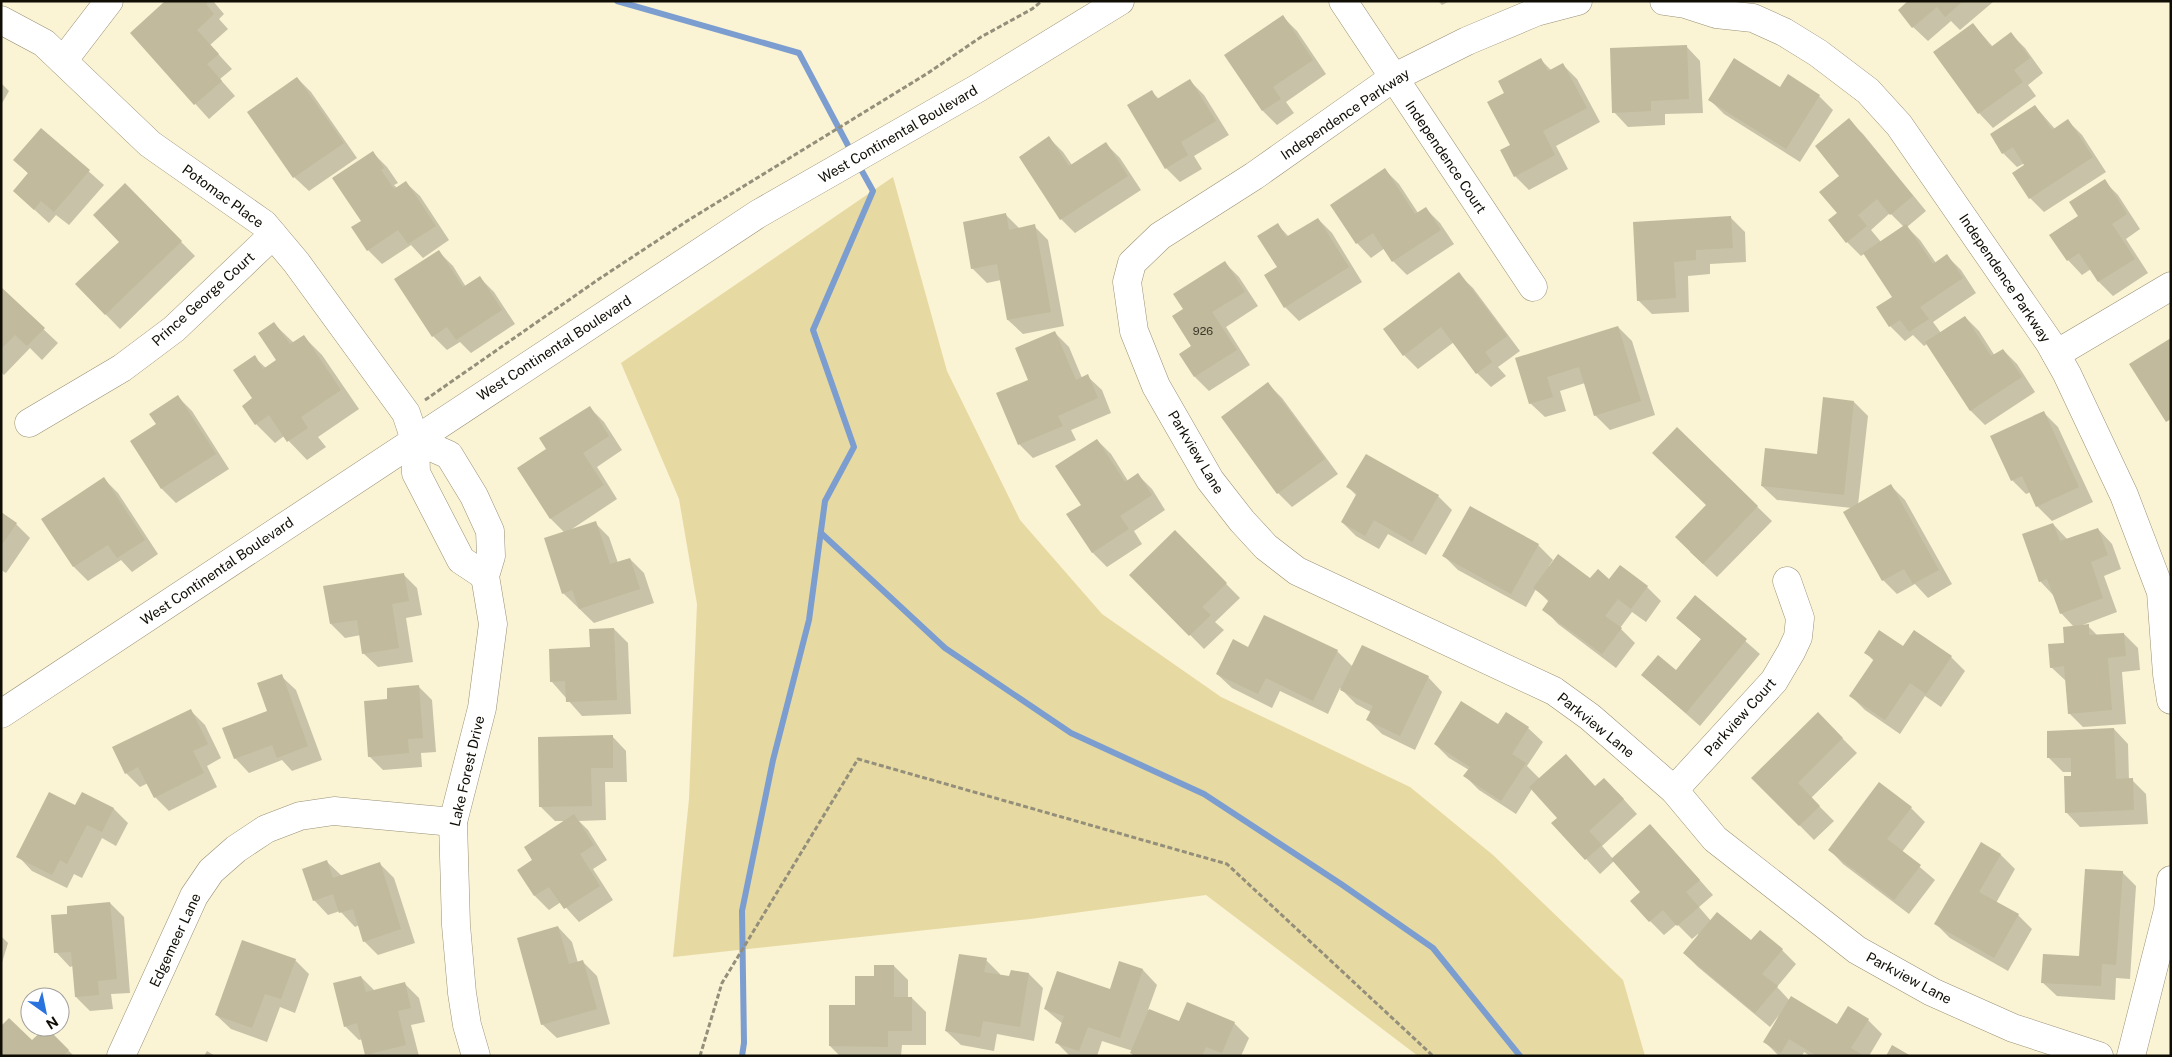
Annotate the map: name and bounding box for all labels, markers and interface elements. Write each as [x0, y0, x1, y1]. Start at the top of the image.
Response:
street label: Independence Parkway [1278, 65, 1413, 163]
street label: West Continental Boulevard [816, 82, 980, 186]
street label: Independence Court [1402, 98, 1490, 216]
street label: Potomac Place [179, 161, 267, 231]
street label: Independence Parkway [1956, 211, 2054, 346]
street label: Prince George Court [148, 249, 258, 349]
street label: West Continental Boulevard [474, 292, 634, 404]
house number: 926 [1193, 325, 1213, 337]
street label: Parkview Lane [1165, 407, 1227, 497]
street label: West Continental Boulevard [138, 514, 296, 628]
street label: Parkview Court [1701, 675, 1779, 759]
street label: Parkview Lane [1554, 689, 1638, 761]
street label: Lake Forest Drive [447, 714, 488, 828]
street label: Edgemeer Lane [146, 890, 204, 990]
street label: Parkview Lane [1864, 949, 1954, 1007]
north arrow [20, 987, 70, 1037]
text: N [43, 1013, 61, 1033]

